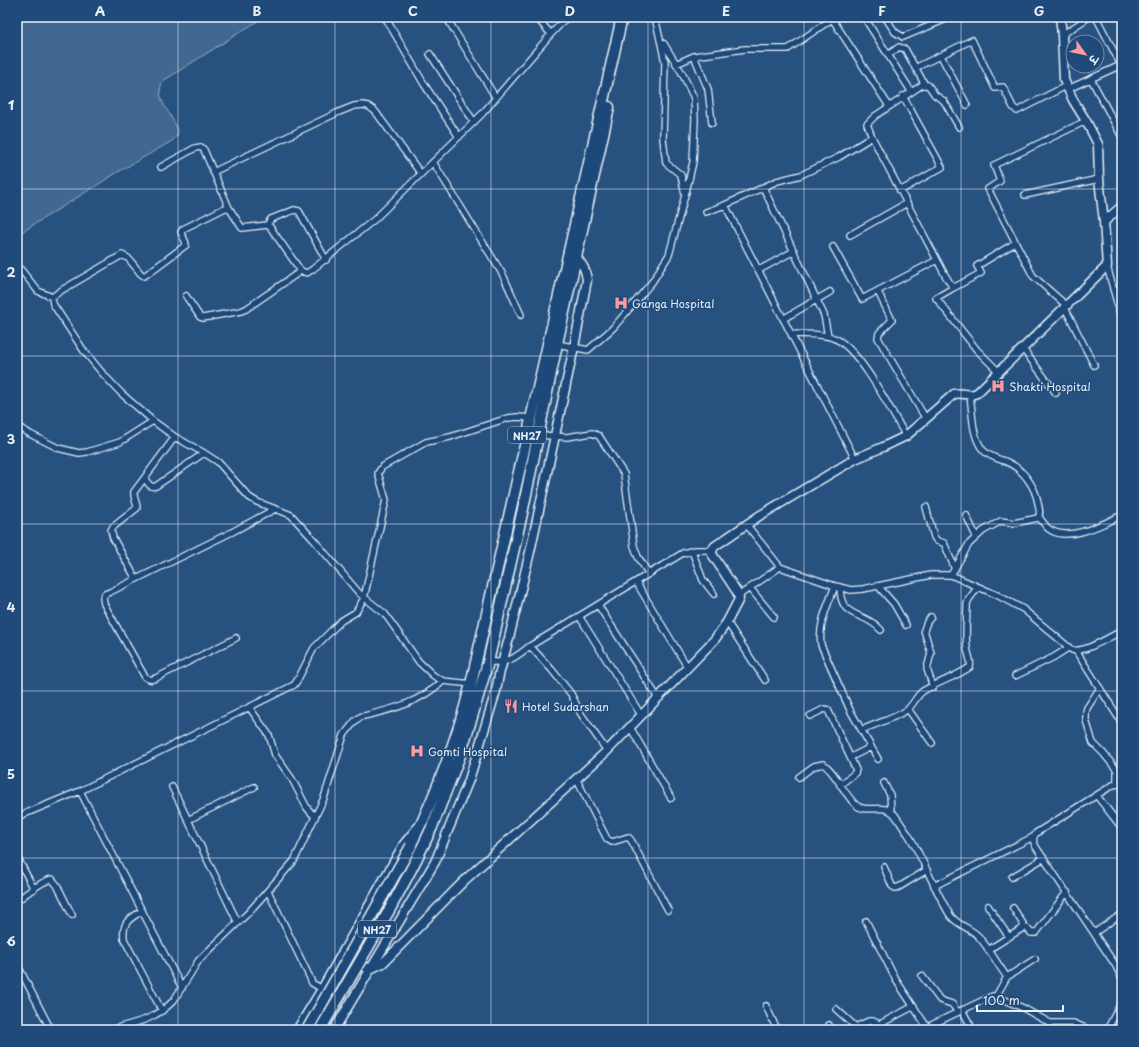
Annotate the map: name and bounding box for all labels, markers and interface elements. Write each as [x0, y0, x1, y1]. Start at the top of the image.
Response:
text: A [95, 1, 105, 20]
text: B [253, 1, 262, 20]
text: C [408, 1, 418, 20]
text: D [565, 1, 575, 20]
text: E [722, 1, 730, 20]
text: F [878, 1, 886, 20]
text: G [1034, 1, 1044, 20]
north arrow [1065, 34, 1105, 74]
text: उ [1084, 51, 1103, 69]
text: 1 [8, 95, 14, 114]
text: 2 [6, 262, 16, 281]
hospital icon: Ganga Hospital [613, 295, 629, 311]
place label: Ganga Hospital [632, 295, 714, 312]
hospital icon: Shakti Hospital [990, 378, 1006, 394]
place label: Shakti Hospital [1009, 378, 1091, 395]
road number: NH27 [508, 427, 546, 443]
text: 3 [7, 429, 16, 448]
text: 4 [7, 597, 16, 616]
restaurant icon: Hotel Sudarshan [503, 698, 519, 714]
place label: Hotel Sudarshan [522, 698, 609, 715]
hospital icon: Gomti Hospital [409, 743, 425, 759]
place label: Gomti Hospital [428, 743, 507, 760]
text: 5 [7, 764, 15, 783]
road number: NH27 [358, 921, 396, 937]
text: 6 [6, 931, 16, 950]
scale bar [977, 987, 1063, 1013]
text: 100 m [983, 991, 1020, 1009]

